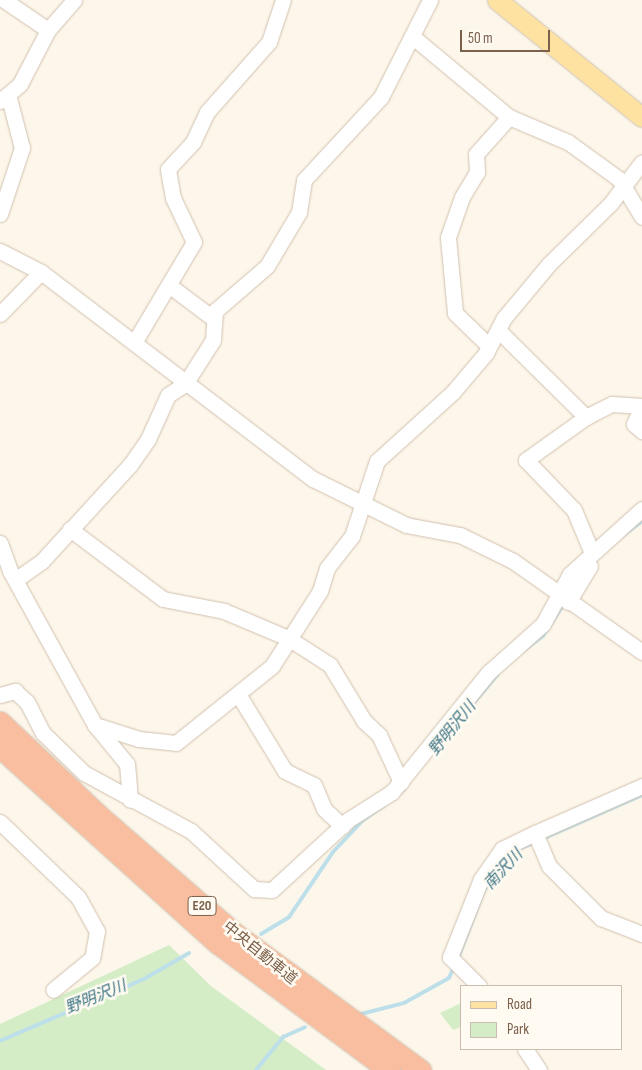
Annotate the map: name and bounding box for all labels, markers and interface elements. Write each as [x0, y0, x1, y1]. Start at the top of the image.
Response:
scale bar [462, 20, 552, 52]
text: 50 m [468, 29, 493, 48]
water label: 野明沢川 [425, 698, 481, 760]
water label: 南沢川 [481, 846, 527, 894]
road number: E20 [187, 894, 217, 918]
street label: 中央自動車道 [219, 918, 301, 988]
water label: 野明沢川 [63, 977, 129, 1019]
legend [460, 985, 622, 1050]
text: Road [507, 995, 532, 1014]
text: Park [507, 1020, 529, 1039]

